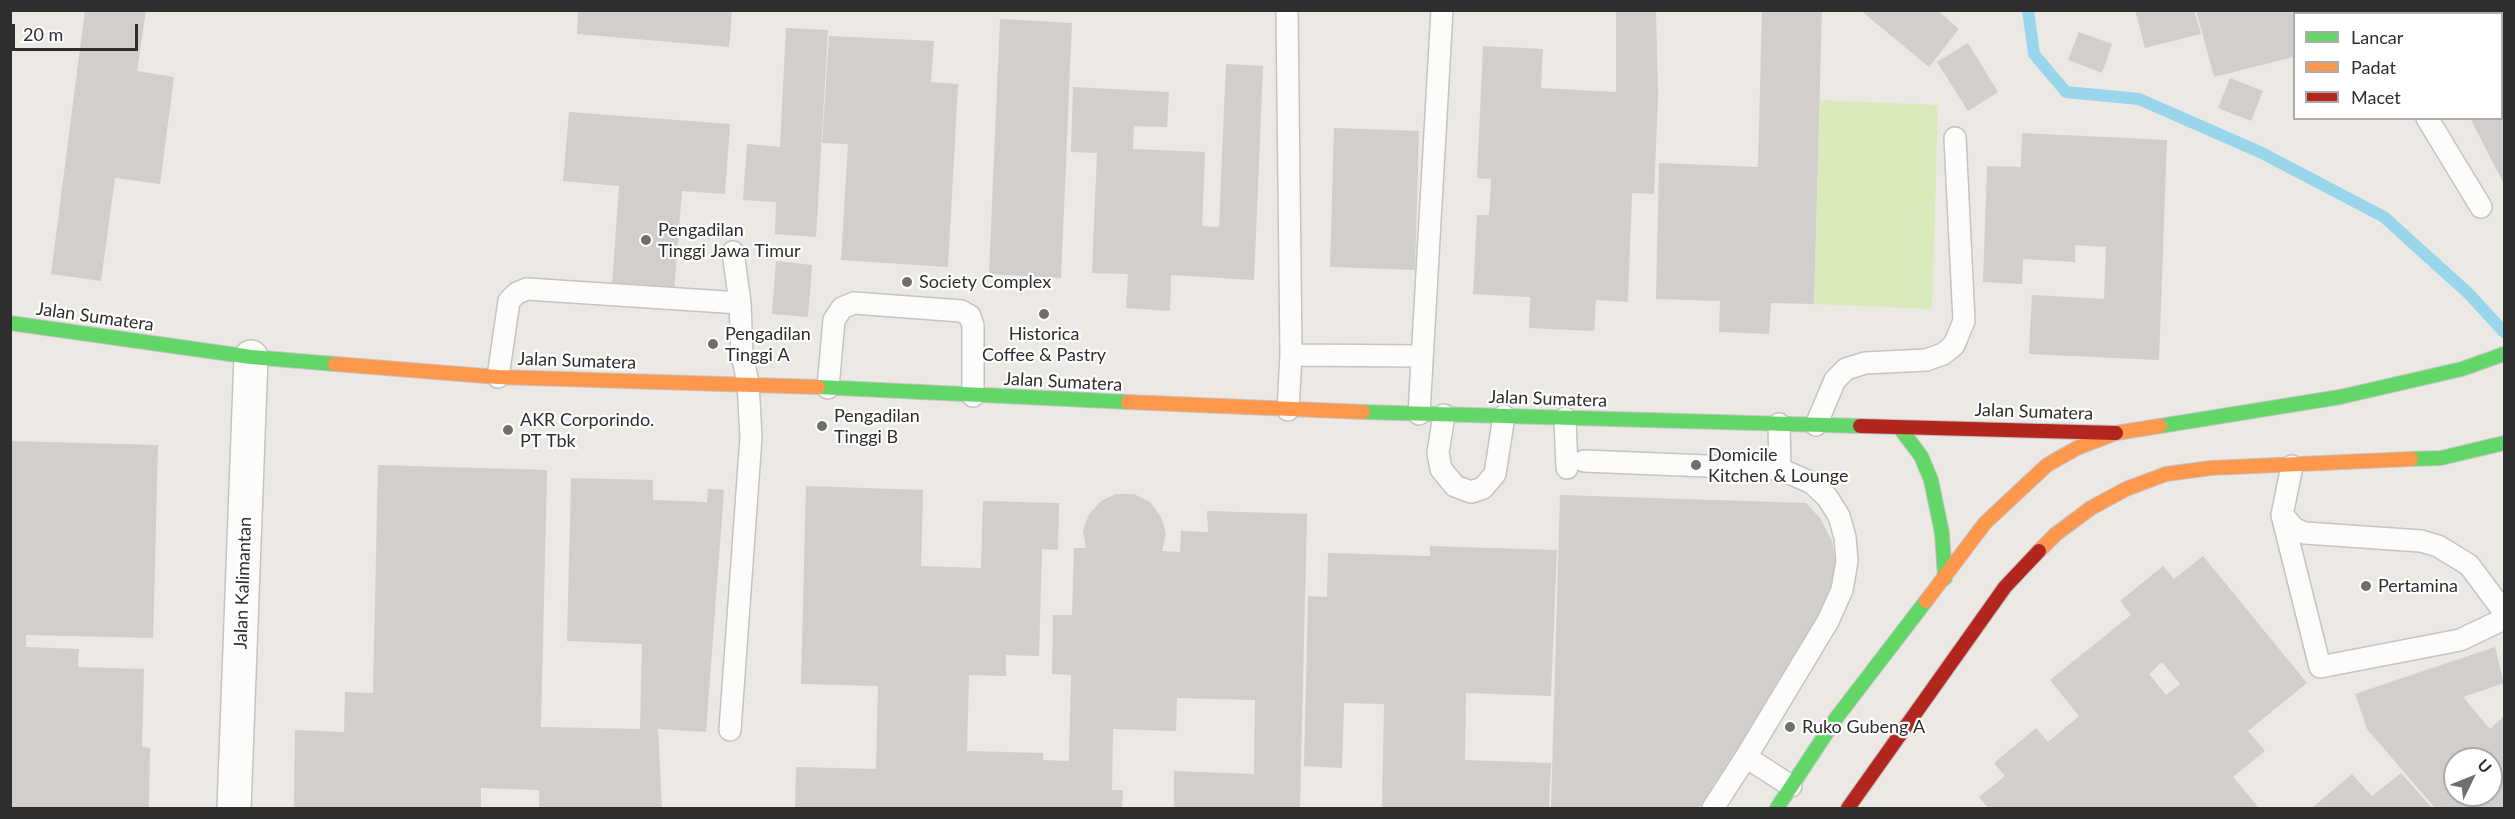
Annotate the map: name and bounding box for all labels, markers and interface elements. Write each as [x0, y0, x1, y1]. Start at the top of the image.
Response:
scale bar [15, 12, 141, 50]
legend [2293, 12, 2503, 120]
text: 20 m [23, 23, 63, 45]
text: Lancar [2351, 26, 2403, 48]
text: Padat [2351, 56, 2396, 78]
text: Macet [2351, 86, 2401, 108]
place label: Pengadilan Tinggi Jawa Timur [658, 219, 801, 262]
marker: Pengadilan Tinggi Jawa Timur [639, 233, 653, 247]
place label: Society Complex [919, 271, 1051, 293]
marker: Society Complex [900, 275, 914, 289]
street label: Jalan Sumatera [35, 298, 155, 336]
marker: Historica Coffee & Pastry [1037, 307, 1051, 321]
place label: Pengadilan Tinggi A [725, 323, 811, 366]
place label: Historica Coffee & Pastry [982, 323, 1106, 366]
marker: Pengadilan Tinggi A [706, 337, 720, 351]
street label: Jalan Sumatera [517, 348, 637, 374]
street label: Jalan Sumatera [1003, 368, 1123, 396]
street label: Jalan Sumatera [1488, 386, 1608, 412]
street label: Jalan Sumatera [1974, 399, 2094, 425]
place label: Pengadilan Tinggi B [834, 405, 920, 448]
place label: AKR Corporindo. PT Tbk [520, 409, 654, 452]
marker: Pengadilan Tinggi B [815, 419, 829, 433]
marker: AKR Corporindo. PT Tbk [501, 423, 515, 437]
place label: Domicile Kitchen & Lounge [1708, 444, 1848, 486]
marker: Domicile Kitchen & Lounge [1689, 458, 1703, 472]
street label: Jalan Kalimantan [230, 516, 256, 650]
place label: Pertamina [2378, 575, 2458, 597]
marker: Pertamina [2359, 579, 2373, 593]
place label: Ruko Gubeng A [1802, 716, 1925, 738]
marker: Ruko Gubeng A [1783, 720, 1797, 734]
north arrow [2443, 747, 2503, 807]
text: U [2474, 755, 2496, 777]

